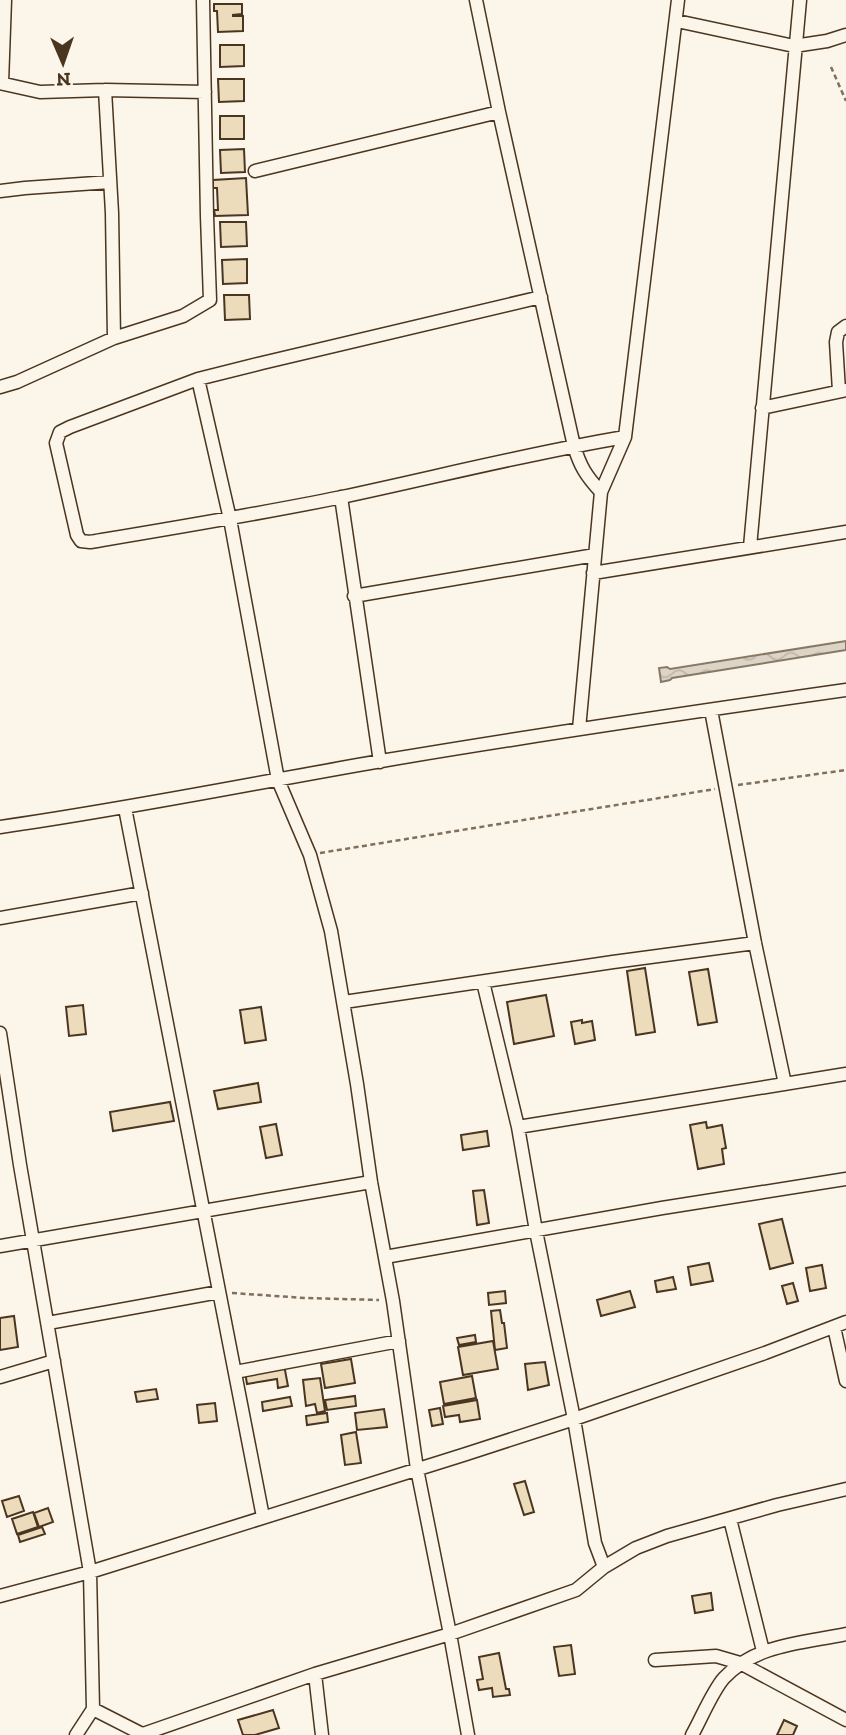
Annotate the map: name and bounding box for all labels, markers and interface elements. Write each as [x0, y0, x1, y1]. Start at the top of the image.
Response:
north arrow [28, 28, 98, 98]
text: N [56, 68, 71, 91]

